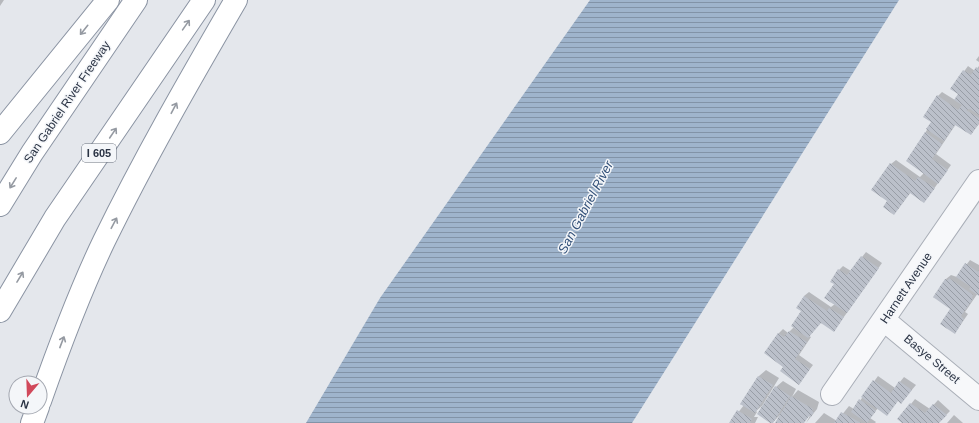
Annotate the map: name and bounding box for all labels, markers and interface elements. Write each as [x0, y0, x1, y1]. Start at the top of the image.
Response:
one-way arrow [182, 20, 190, 31]
one-way arrow [79, 25, 88, 36]
street label: San Gabriel River Freeway [21, 38, 113, 166]
one-way arrow [171, 102, 179, 114]
one-way arrow [109, 127, 117, 138]
road number: I 605 [82, 144, 116, 162]
water label: San Gabriel River [555, 158, 616, 256]
one-way arrow [9, 178, 17, 189]
one-way arrow [111, 217, 118, 229]
street label: Harnett Avenue [877, 250, 935, 326]
one-way arrow [16, 271, 24, 283]
street label: Basye Street [901, 332, 963, 387]
one-way arrow [59, 336, 67, 348]
north arrow [8, 375, 48, 415]
text: N [19, 397, 30, 411]

